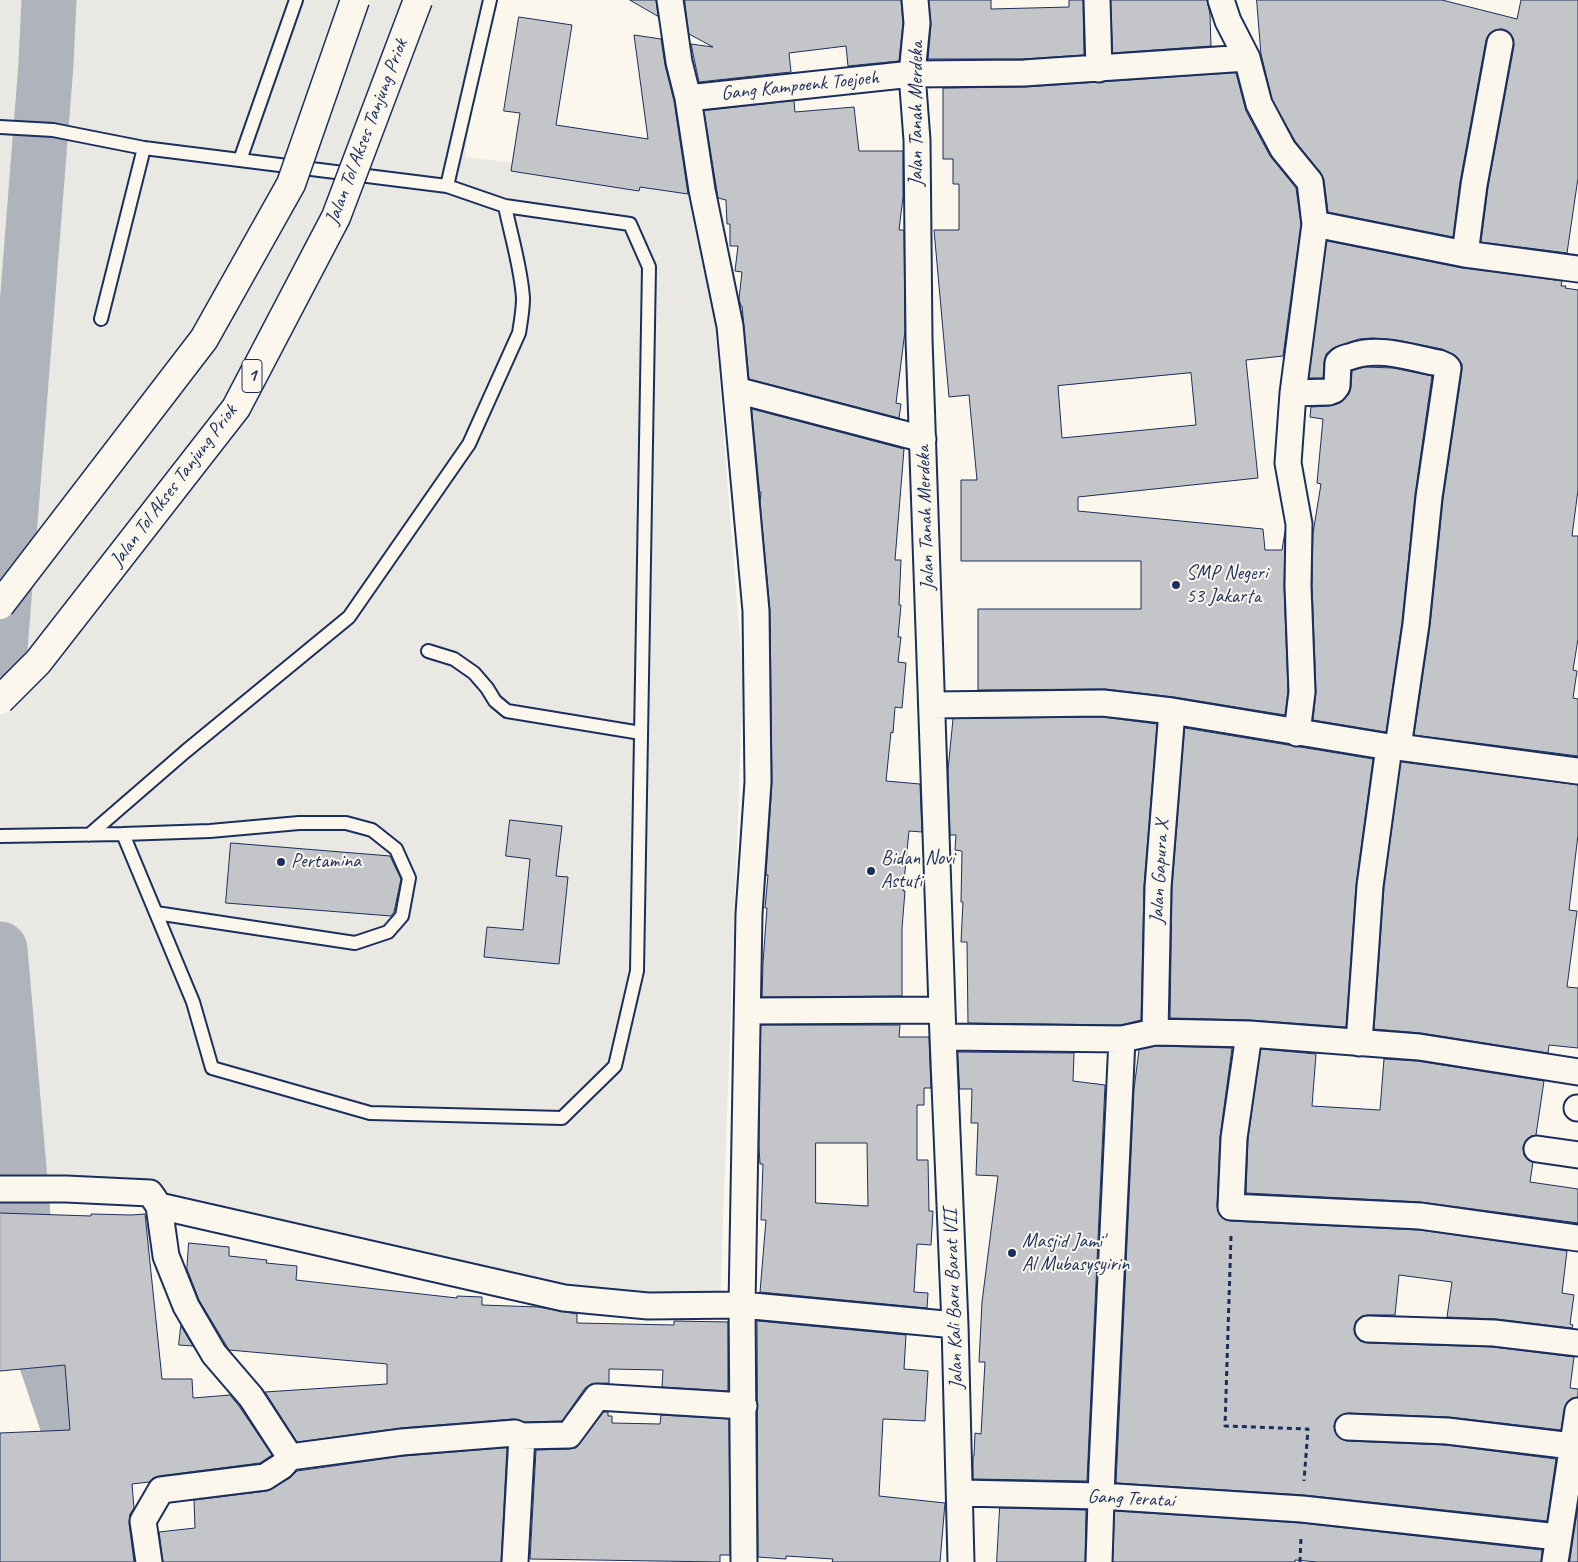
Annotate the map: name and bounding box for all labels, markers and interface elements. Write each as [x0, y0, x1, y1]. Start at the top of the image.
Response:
street label: Jalan Tol Akses Tanjung Priok [320, 36, 414, 228]
street label: Jalan Tanah Merdeka [905, 42, 929, 186]
street label: Gang Kampoenk Toejoeh [720, 66, 880, 106]
road number: 1 [242, 360, 262, 392]
street label: Jalan Tol Akses Tanjung Priok [105, 400, 243, 572]
street label: Jalan Tanah Merdeka [911, 445, 941, 591]
place label: SMP Negeri 53 Jakarta [1186, 562, 1267, 609]
marker: SMP Negeri 53 Jakarta [1170, 579, 1182, 591]
street label: Jalan Gapura X [1145, 819, 1175, 925]
place label: Bidan Novi Astuti [881, 847, 955, 894]
place label: Pertamina [291, 850, 361, 874]
marker: Pertamina [275, 856, 287, 868]
marker: Bidan Novi Astuti [865, 865, 877, 877]
street label: Jalan Kali Baru Barat VII [939, 1208, 969, 1390]
place label: Masjid Jami' Al Mubasysyirin [1022, 1230, 1129, 1277]
marker: Masjid Jami' Al Mubasysyirin [1006, 1247, 1018, 1259]
street label: Gang Teratai [1087, 1485, 1175, 1513]

